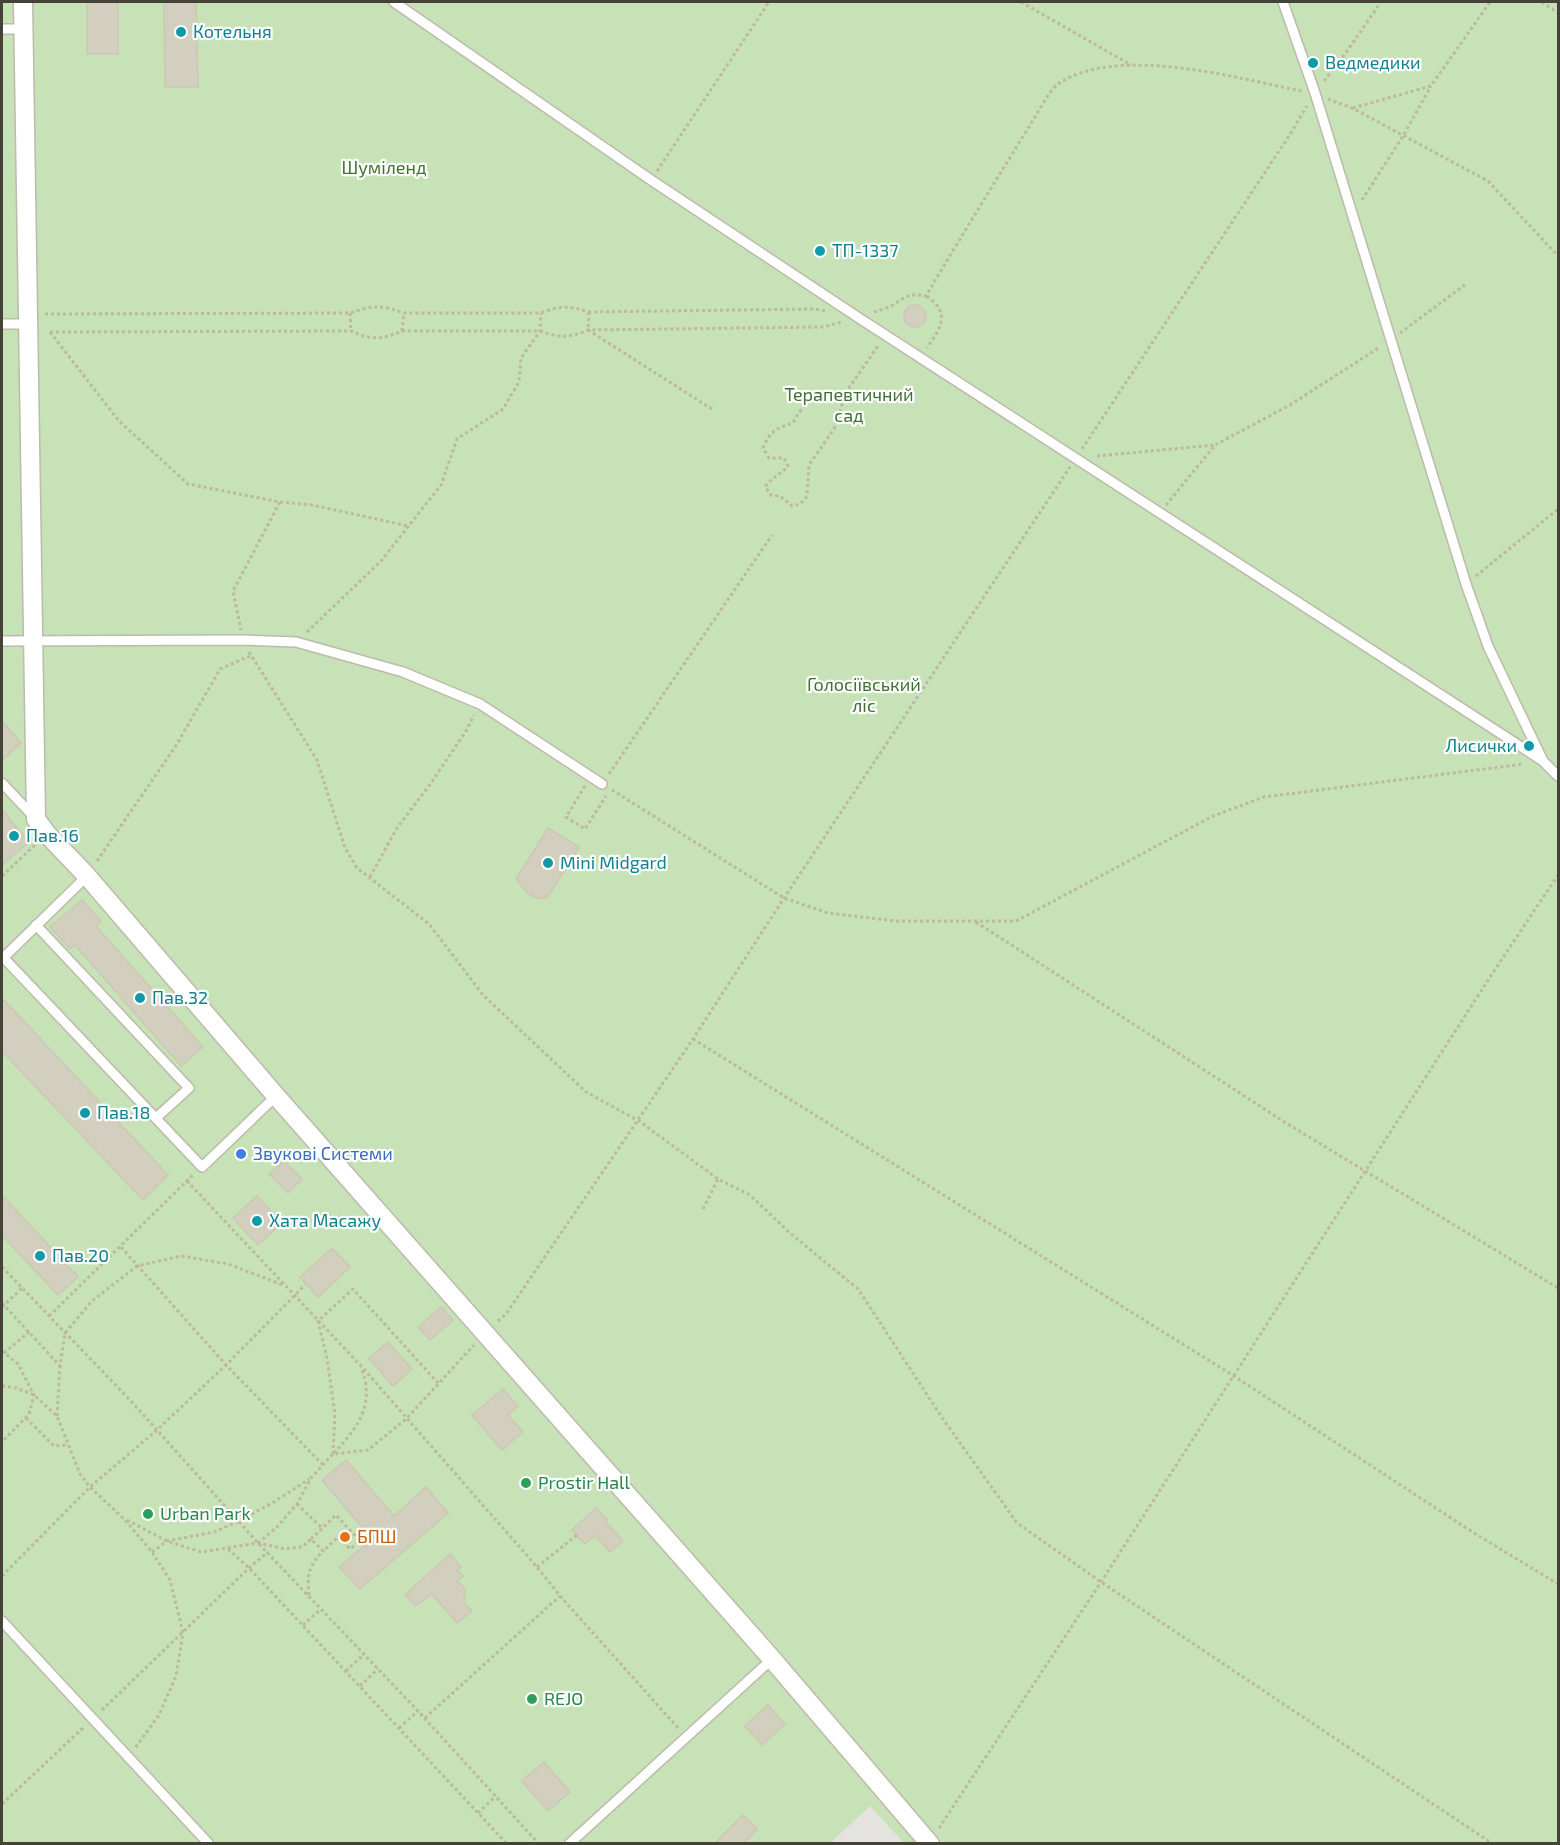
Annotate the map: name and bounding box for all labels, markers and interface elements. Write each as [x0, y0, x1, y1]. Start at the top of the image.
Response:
place label: Котельня [193, 20, 272, 42]
marker: Котельня [174, 25, 188, 39]
place label: Ведмедики [1325, 51, 1421, 73]
marker: Ведмедики [1306, 56, 1320, 70]
park label: Шуміленд [341, 156, 427, 178]
place label: ТП-1337 [832, 239, 898, 261]
marker: ТП-1337 [813, 244, 827, 258]
park label: Терапевтичний сад [784, 383, 914, 426]
park label: Голосіївський ліс [807, 673, 921, 716]
place label: Лисички [1446, 734, 1517, 756]
marker: Лисички [1522, 739, 1536, 753]
place label: Пав.16 [26, 824, 79, 846]
marker: Пав.16 [7, 829, 21, 843]
place label: Mini Midgard [560, 851, 667, 873]
marker: Mini Midgard [541, 856, 555, 870]
place label: Пав.32 [152, 986, 208, 1008]
marker: Пав.32 [133, 991, 147, 1005]
place label: Пав.18 [97, 1101, 150, 1123]
marker: Пав.18 [78, 1106, 92, 1120]
place label: Звукові Системи [253, 1142, 393, 1164]
marker: Звукові Системи [234, 1147, 248, 1161]
place label: Хата Масажу [269, 1209, 381, 1231]
marker: Хата Масажу [250, 1214, 264, 1228]
place label: Пав.20 [52, 1244, 109, 1266]
marker: Пав.20 [33, 1249, 47, 1263]
place label: Prostir Hall [538, 1471, 630, 1493]
marker: Prostir Hall [519, 1476, 533, 1490]
place label: Urban Park [160, 1502, 251, 1524]
marker: Urban Park [141, 1507, 155, 1521]
place label: БПШ [357, 1525, 397, 1547]
marker: БПШ [338, 1530, 352, 1544]
place label: REJO [544, 1687, 583, 1709]
marker: REJO [525, 1692, 539, 1706]

